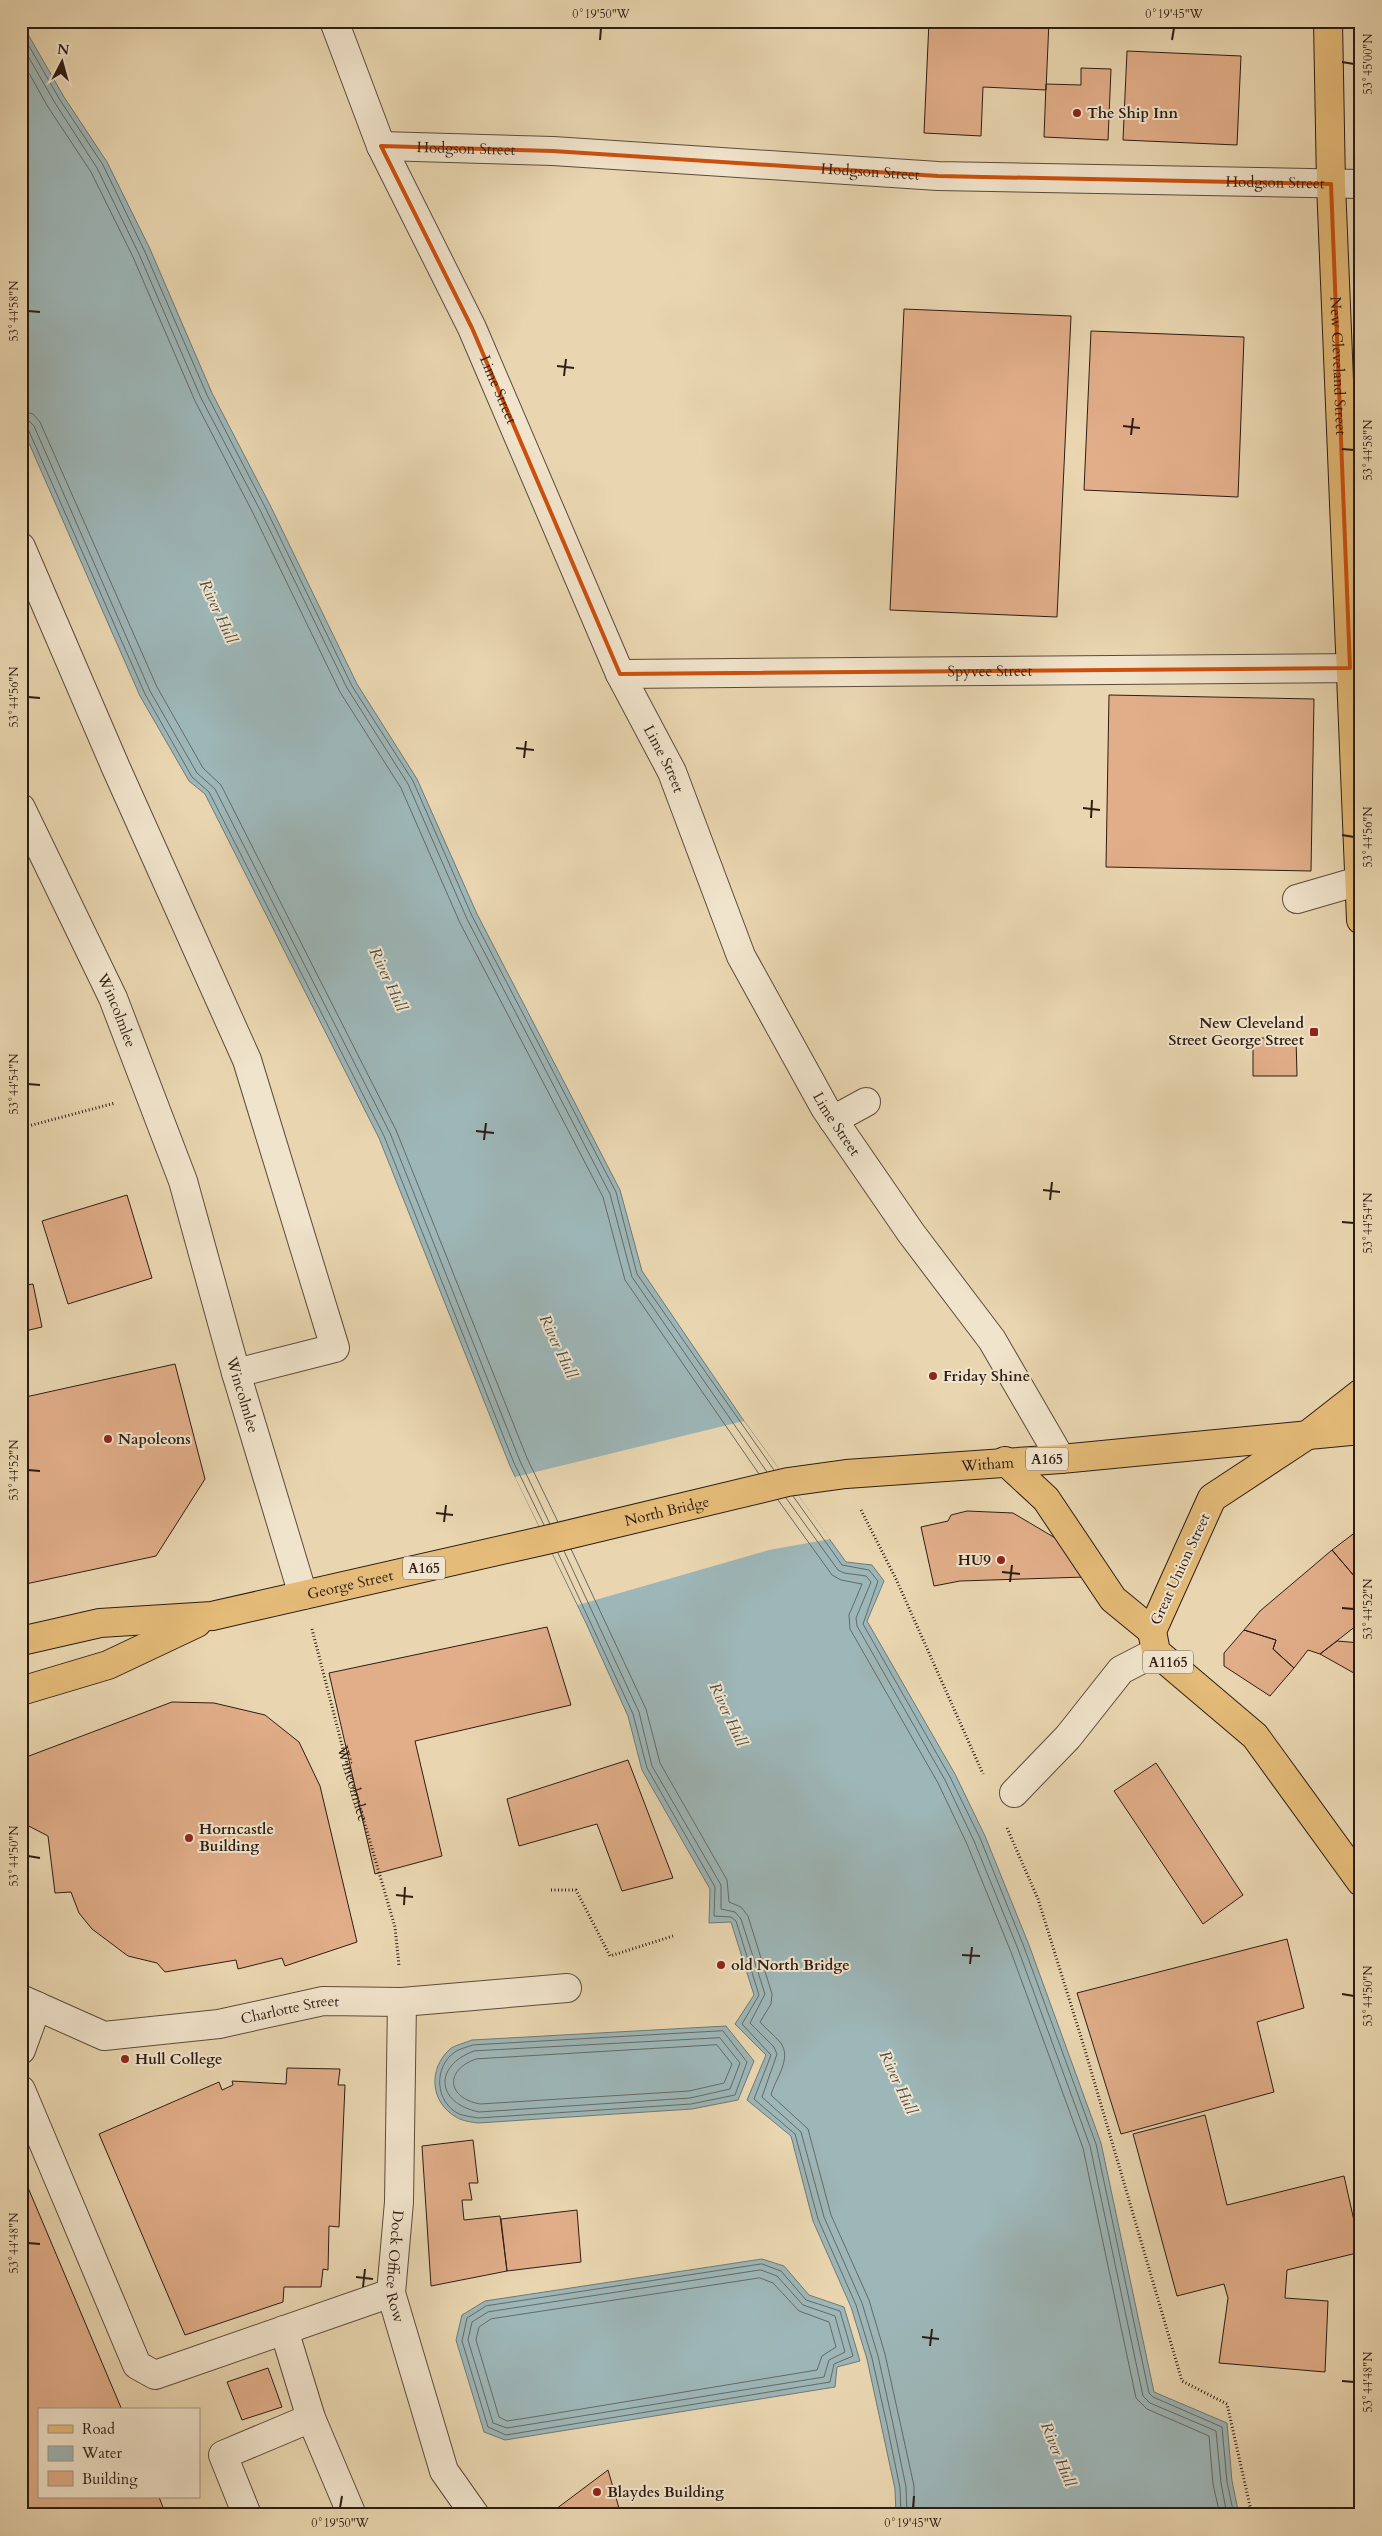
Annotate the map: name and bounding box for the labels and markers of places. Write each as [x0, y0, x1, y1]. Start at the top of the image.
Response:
place label: The Ship Inn [1087, 103, 1179, 123]
marker: The Ship Inn [1071, 107, 1083, 119]
place label: New Cleveland Street George Street [1168, 1013, 1305, 1050]
marker: New Cleveland Street George Street [1308, 1026, 1320, 1038]
place label: Friday Shine [943, 1366, 1030, 1386]
marker: Friday Shine [927, 1370, 939, 1382]
place label: Napoleons [118, 1429, 191, 1449]
marker: Napoleons [102, 1433, 114, 1445]
place label: HU9 [958, 1550, 991, 1570]
marker: HU9 [995, 1554, 1007, 1566]
place label: Horncastle Building [199, 1819, 274, 1856]
marker: Horncastle Building [183, 1832, 195, 1844]
place label: old North Bridge [731, 1955, 850, 1975]
marker: old North Bridge [715, 1959, 727, 1971]
place label: Hull College [135, 2049, 222, 2069]
marker: Hull College [119, 2053, 131, 2065]
place label: Blaydes Building [607, 2482, 724, 2502]
marker: Blaydes Building [591, 2486, 603, 2498]

